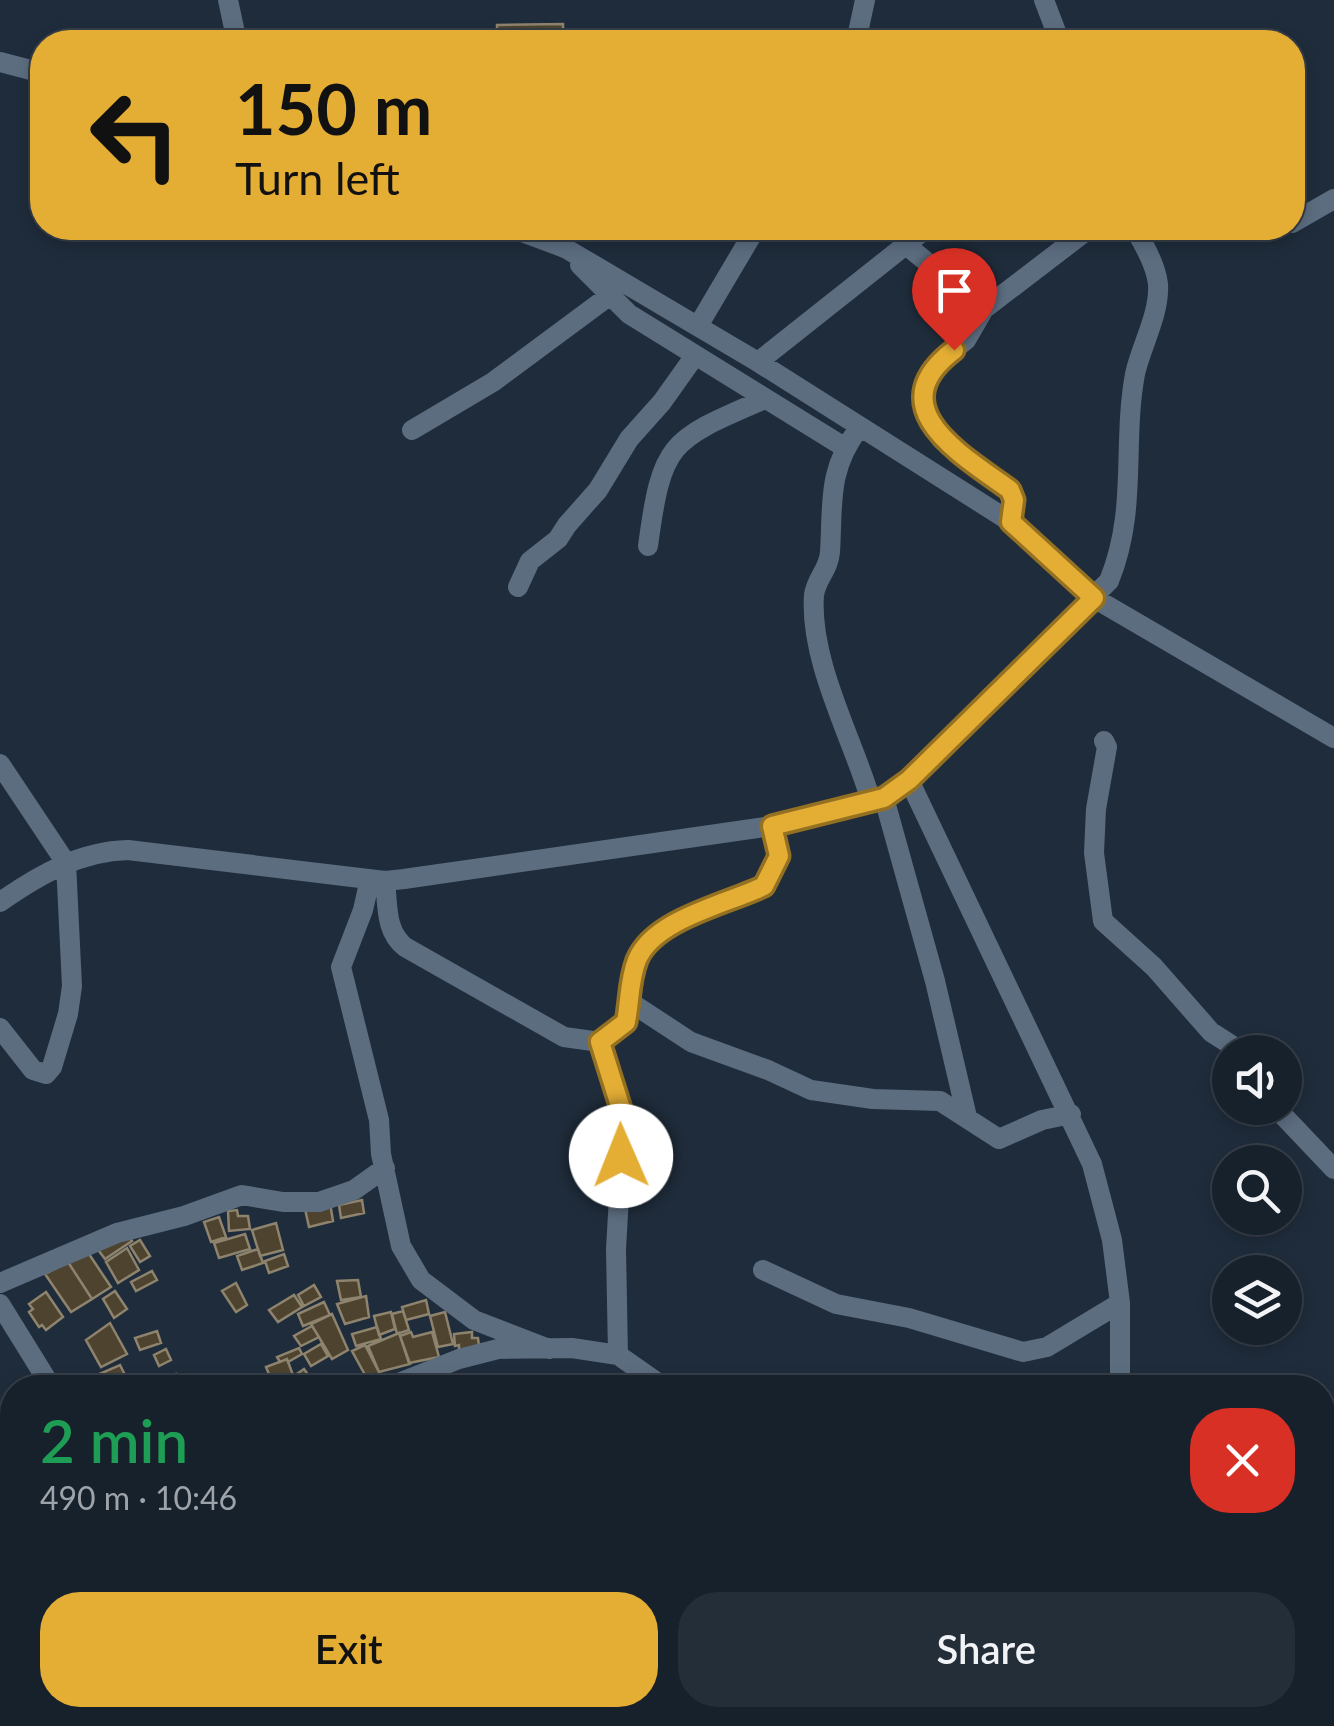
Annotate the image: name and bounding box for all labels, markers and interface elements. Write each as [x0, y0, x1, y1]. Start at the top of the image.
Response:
text: 150 m [235, 66, 432, 150]
icon: left [70, 70, 200, 200]
text: Turn left [235, 151, 400, 205]
pin [912, 248, 997, 351]
icon: arrive [927, 263, 982, 318]
map controls [1212, 1035, 1302, 1345]
button: sound [1212, 1035, 1302, 1125]
position arrow [569, 1104, 673, 1208]
button: search [1212, 1145, 1302, 1235]
button: layers [1212, 1255, 1302, 1345]
text: 2 min [40, 1404, 188, 1476]
button: close [1190, 1408, 1295, 1513]
text: 490 m · 10:46 [40, 1478, 237, 1517]
button: Exit [40, 1592, 658, 1707]
button: Share [678, 1592, 1295, 1707]

